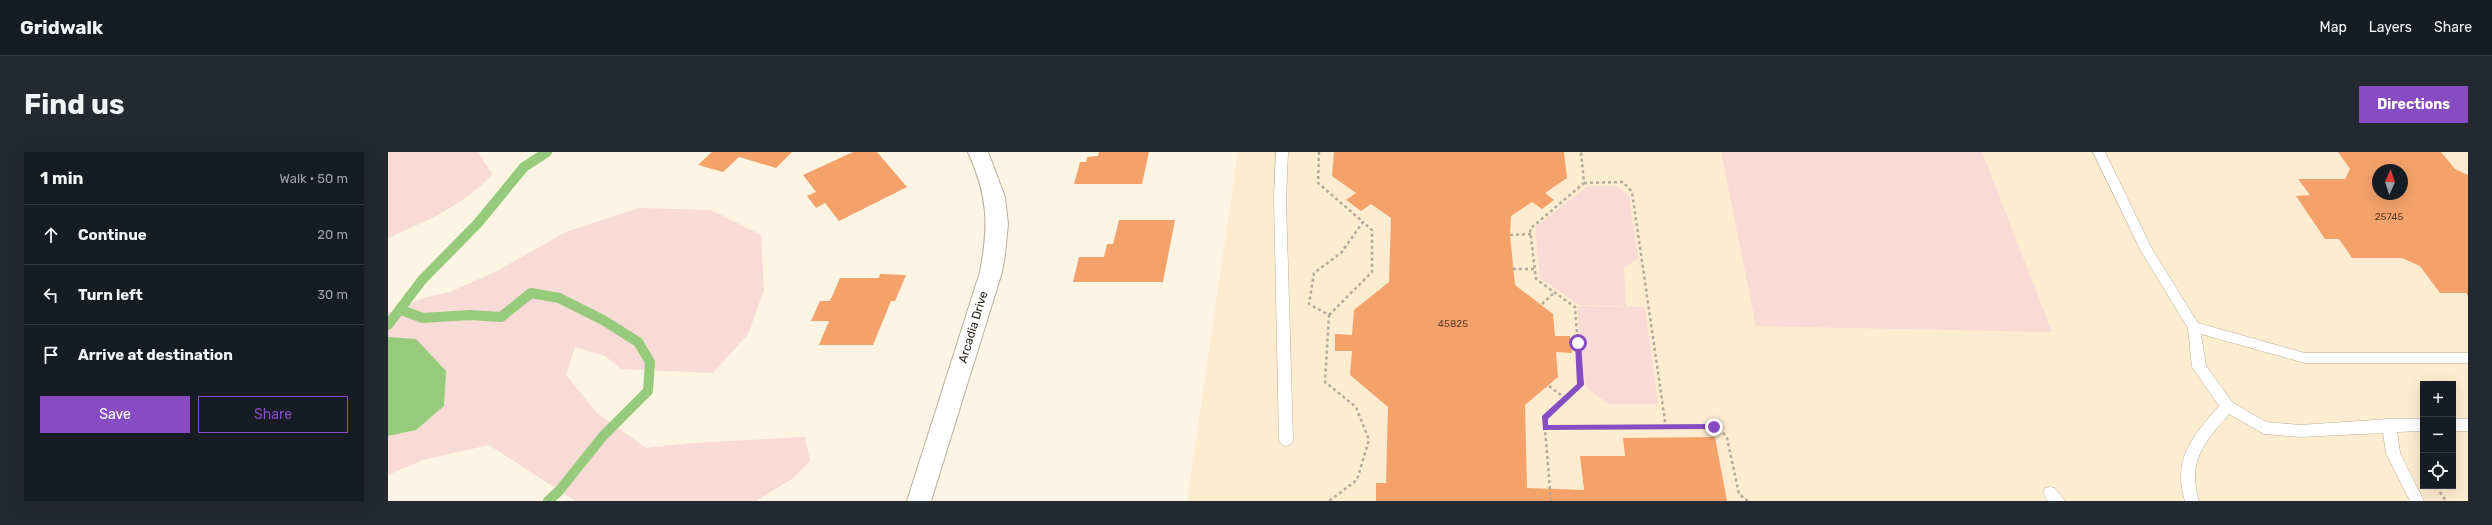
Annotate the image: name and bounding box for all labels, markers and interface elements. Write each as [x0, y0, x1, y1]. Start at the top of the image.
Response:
text: Gridwalk [20, 16, 103, 39]
text: Map [2320, 19, 2347, 36]
text: Layers [2369, 19, 2412, 36]
text: Share [2434, 19, 2472, 36]
button: Directions [2359, 86, 2468, 123]
text: Find us [24, 88, 124, 121]
north arrow [2372, 164, 2408, 200]
text: 1 min [40, 168, 83, 188]
text: Walk · 50 m [280, 171, 348, 186]
house number: 25745 [2375, 211, 2403, 223]
icon: ahead [40, 224, 62, 246]
text: Continue [78, 226, 147, 244]
text: 20 m [317, 227, 348, 242]
icon: left [40, 284, 62, 306]
text: Turn left [78, 286, 143, 304]
text: 30 m [317, 287, 348, 302]
street label: Arcadia Drive [955, 289, 991, 365]
house number: 45825 [1438, 318, 1468, 330]
route start [1569, 334, 1587, 352]
icon: arrive [40, 344, 62, 366]
text: Arrive at destination [78, 346, 233, 364]
map controls [2420, 381, 2456, 489]
button: + [2420, 381, 2456, 417]
button: Save [40, 396, 190, 433]
button: Share [198, 396, 348, 433]
button: − [2420, 417, 2456, 453]
route end [1705, 418, 1723, 436]
button: locate [2420, 453, 2456, 489]

